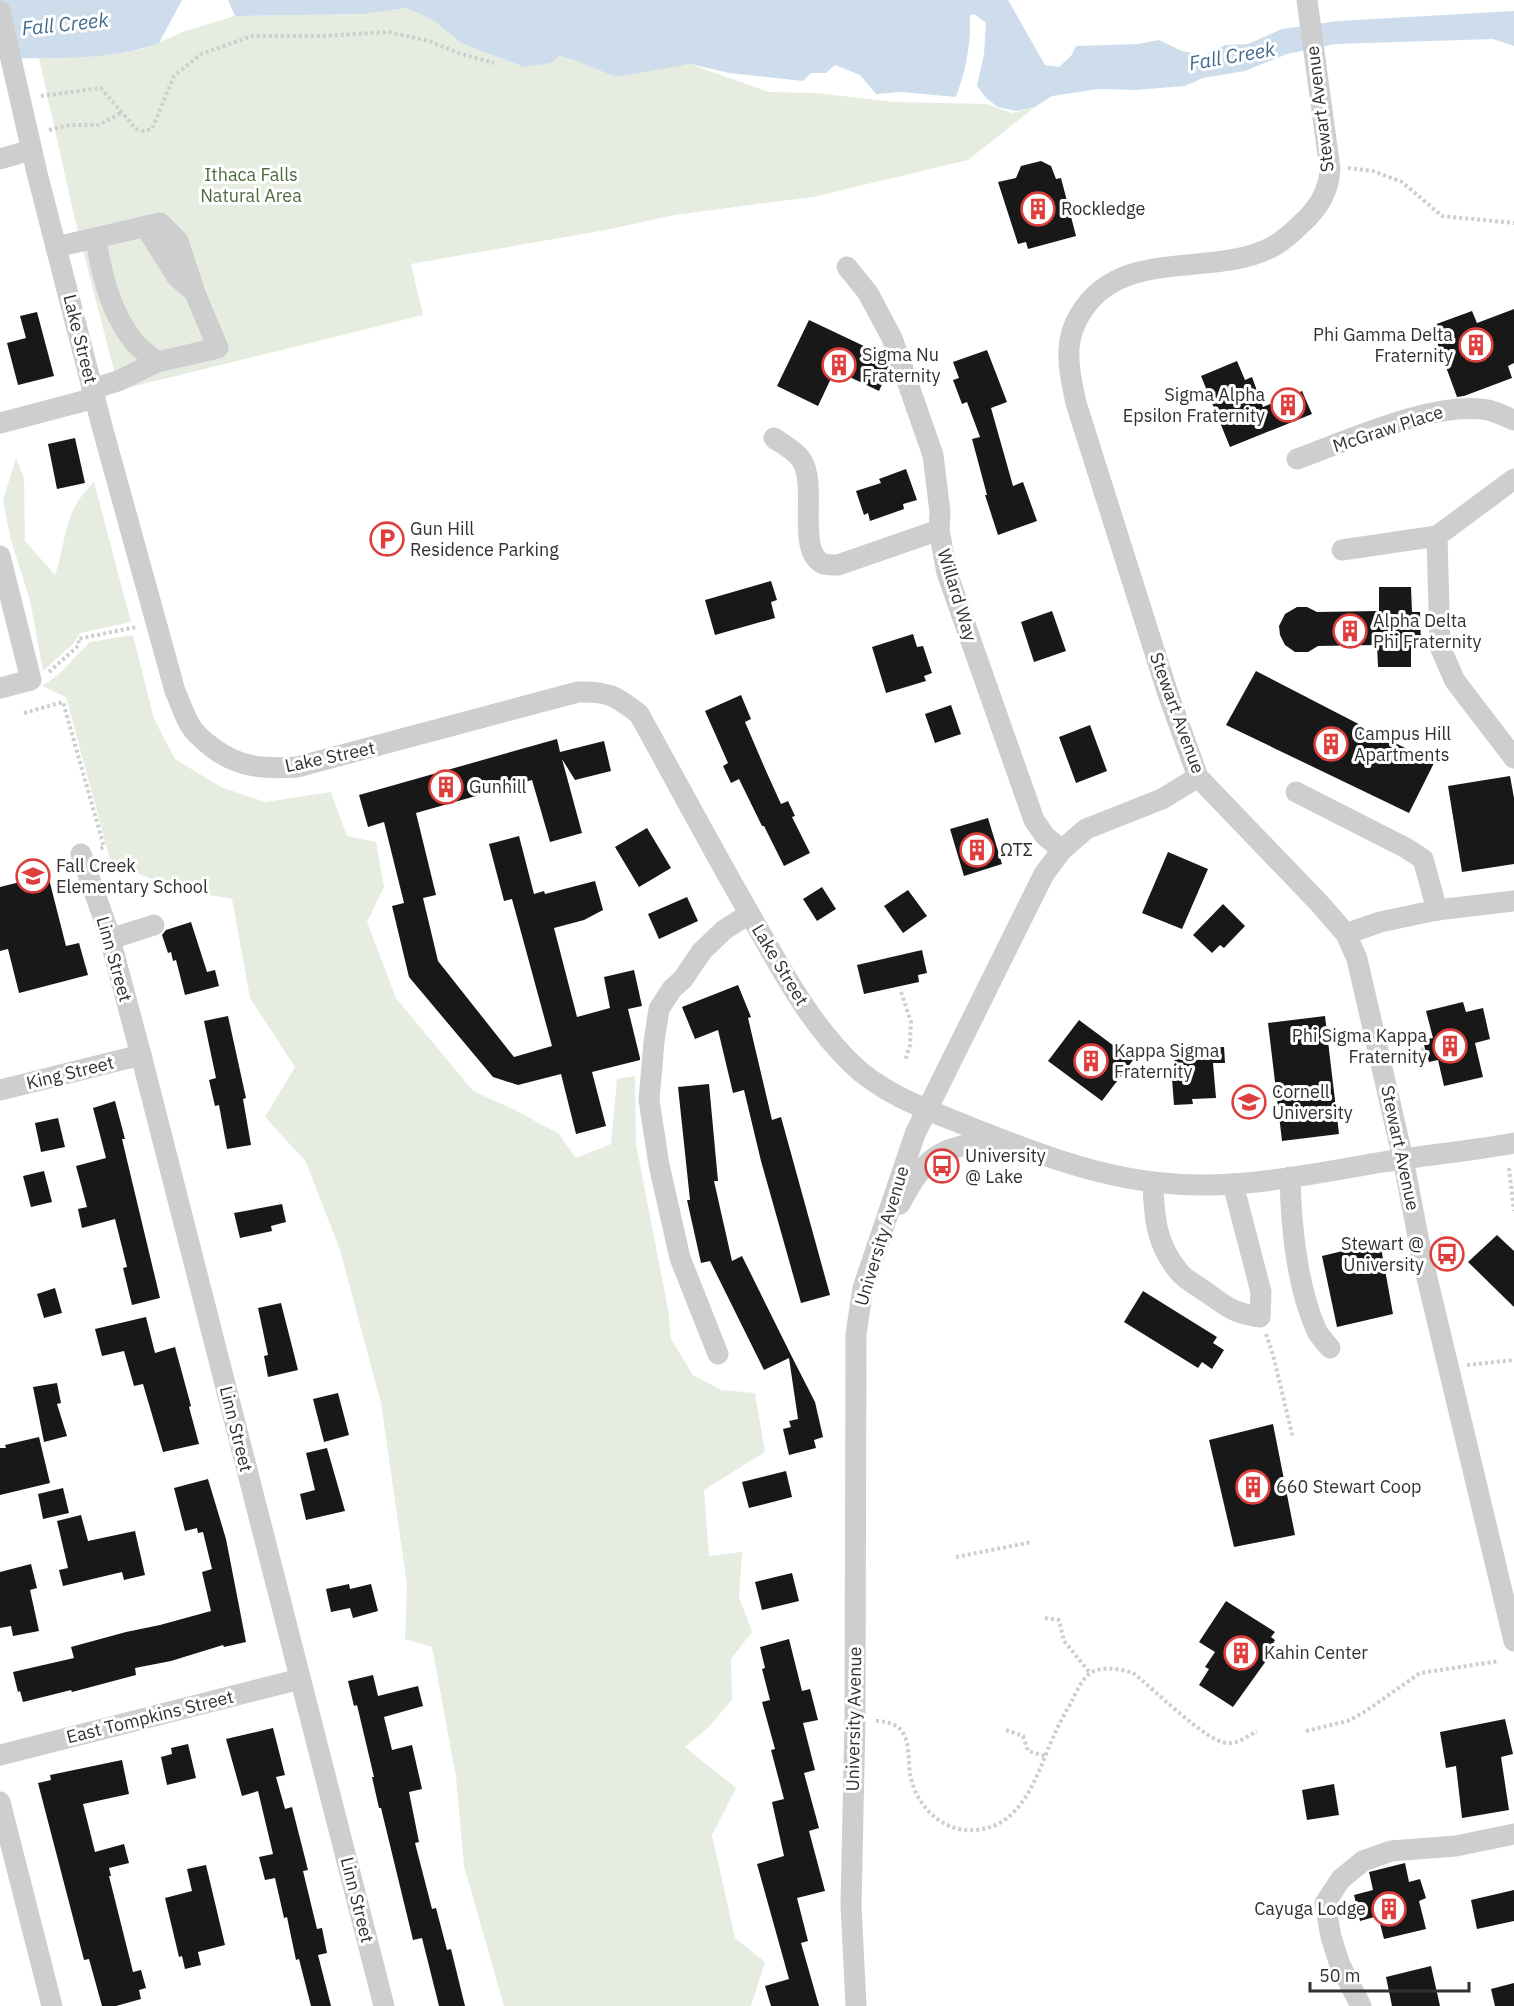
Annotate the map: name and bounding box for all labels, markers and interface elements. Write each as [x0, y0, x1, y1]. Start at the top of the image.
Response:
water label: Fall Creek [20, 5, 110, 41]
water label: Fall Creek [1187, 35, 1278, 76]
street label: Stewart Avenue [1300, 44, 1339, 174]
park label: Ithaca Falls Natural Area [200, 163, 302, 207]
building icon: Rockledge [1020, 191, 1056, 227]
place label: Rockledge [1061, 197, 1145, 220]
street label: Lake Street [58, 292, 103, 386]
place label: Phi Gamma Delta Fraternity [1313, 323, 1453, 367]
building icon: Phi Gamma Delta Fraternity [1458, 327, 1494, 363]
place label: Sigma Nu Fraternity [862, 343, 941, 387]
building icon: Sigma Nu Fraternity [821, 347, 857, 383]
place label: Sigma Alpha Epsilon Fraternity [1123, 383, 1265, 427]
building icon: Sigma Alpha Epsilon Fraternity [1270, 387, 1306, 423]
street label: McGraw Place [1330, 400, 1446, 457]
place label: Gun Hill Residence Parking [410, 517, 559, 561]
parking icon: Gun Hill Residence Parking [369, 521, 405, 557]
street label: Willard Way [933, 546, 982, 644]
place label: Alpha Delta Phi Fraternity [1373, 609, 1482, 653]
building icon: Alpha Delta Phi Fraternity [1332, 613, 1368, 649]
street label: Stewart Avenue [1145, 649, 1210, 777]
place label: Campus Hill Apartments [1354, 722, 1451, 766]
building icon: Campus Hill Apartments [1313, 726, 1349, 762]
street label: Lake Street [283, 736, 377, 777]
building icon: Gunhill [428, 769, 464, 805]
place label: Gunhill [469, 775, 526, 798]
building icon: ΩΤΣ [959, 832, 995, 868]
place label: ΩΤΣ [1000, 838, 1033, 861]
place label: Fall Creek Elementary School [56, 854, 208, 898]
school or university icon: Fall Creek Elementary School [15, 858, 51, 894]
street label: Linn Street [91, 914, 138, 1004]
street label: Lake Street [747, 920, 814, 1010]
place label: Phi Sigma Kappa Fraternity [1292, 1024, 1427, 1068]
building icon: Phi Sigma Kappa Fraternity [1432, 1028, 1468, 1064]
place label: Kappa Sigma Fraternity [1114, 1039, 1220, 1083]
building icon: Kappa Sigma Fraternity [1073, 1043, 1109, 1079]
street label: King Street [24, 1051, 116, 1094]
place label: Cornell University [1272, 1080, 1353, 1124]
street label: Stewart Avenue [1376, 1083, 1425, 1213]
school or university icon: Cornell University [1231, 1084, 1267, 1120]
place label: University @ Lake [965, 1144, 1046, 1188]
bus stop icon: University @ Lake [924, 1148, 960, 1184]
street label: University Avenue [849, 1163, 914, 1309]
place label: Stewart @ University [1341, 1232, 1424, 1276]
bus stop icon: Stewart @ University [1429, 1236, 1465, 1272]
street label: Linn Street [215, 1384, 258, 1474]
building icon: 660 Stewart Coop [1235, 1469, 1271, 1505]
place label: 660 Stewart Coop [1276, 1475, 1421, 1498]
building icon: Kahin Center [1223, 1635, 1259, 1671]
place label: Kahin Center [1264, 1641, 1368, 1664]
street label: University Avenue [841, 1646, 866, 1792]
street label: East Tompkins Street [64, 1685, 236, 1748]
street label: Linn Street [336, 1855, 379, 1945]
building icon: Cayuga Lodge [1371, 1891, 1407, 1927]
place label: Cayuga Lodge [1254, 1897, 1366, 1920]
scale bar [1310, 1955, 1469, 1993]
text: 50 m [1319, 1964, 1361, 1987]

